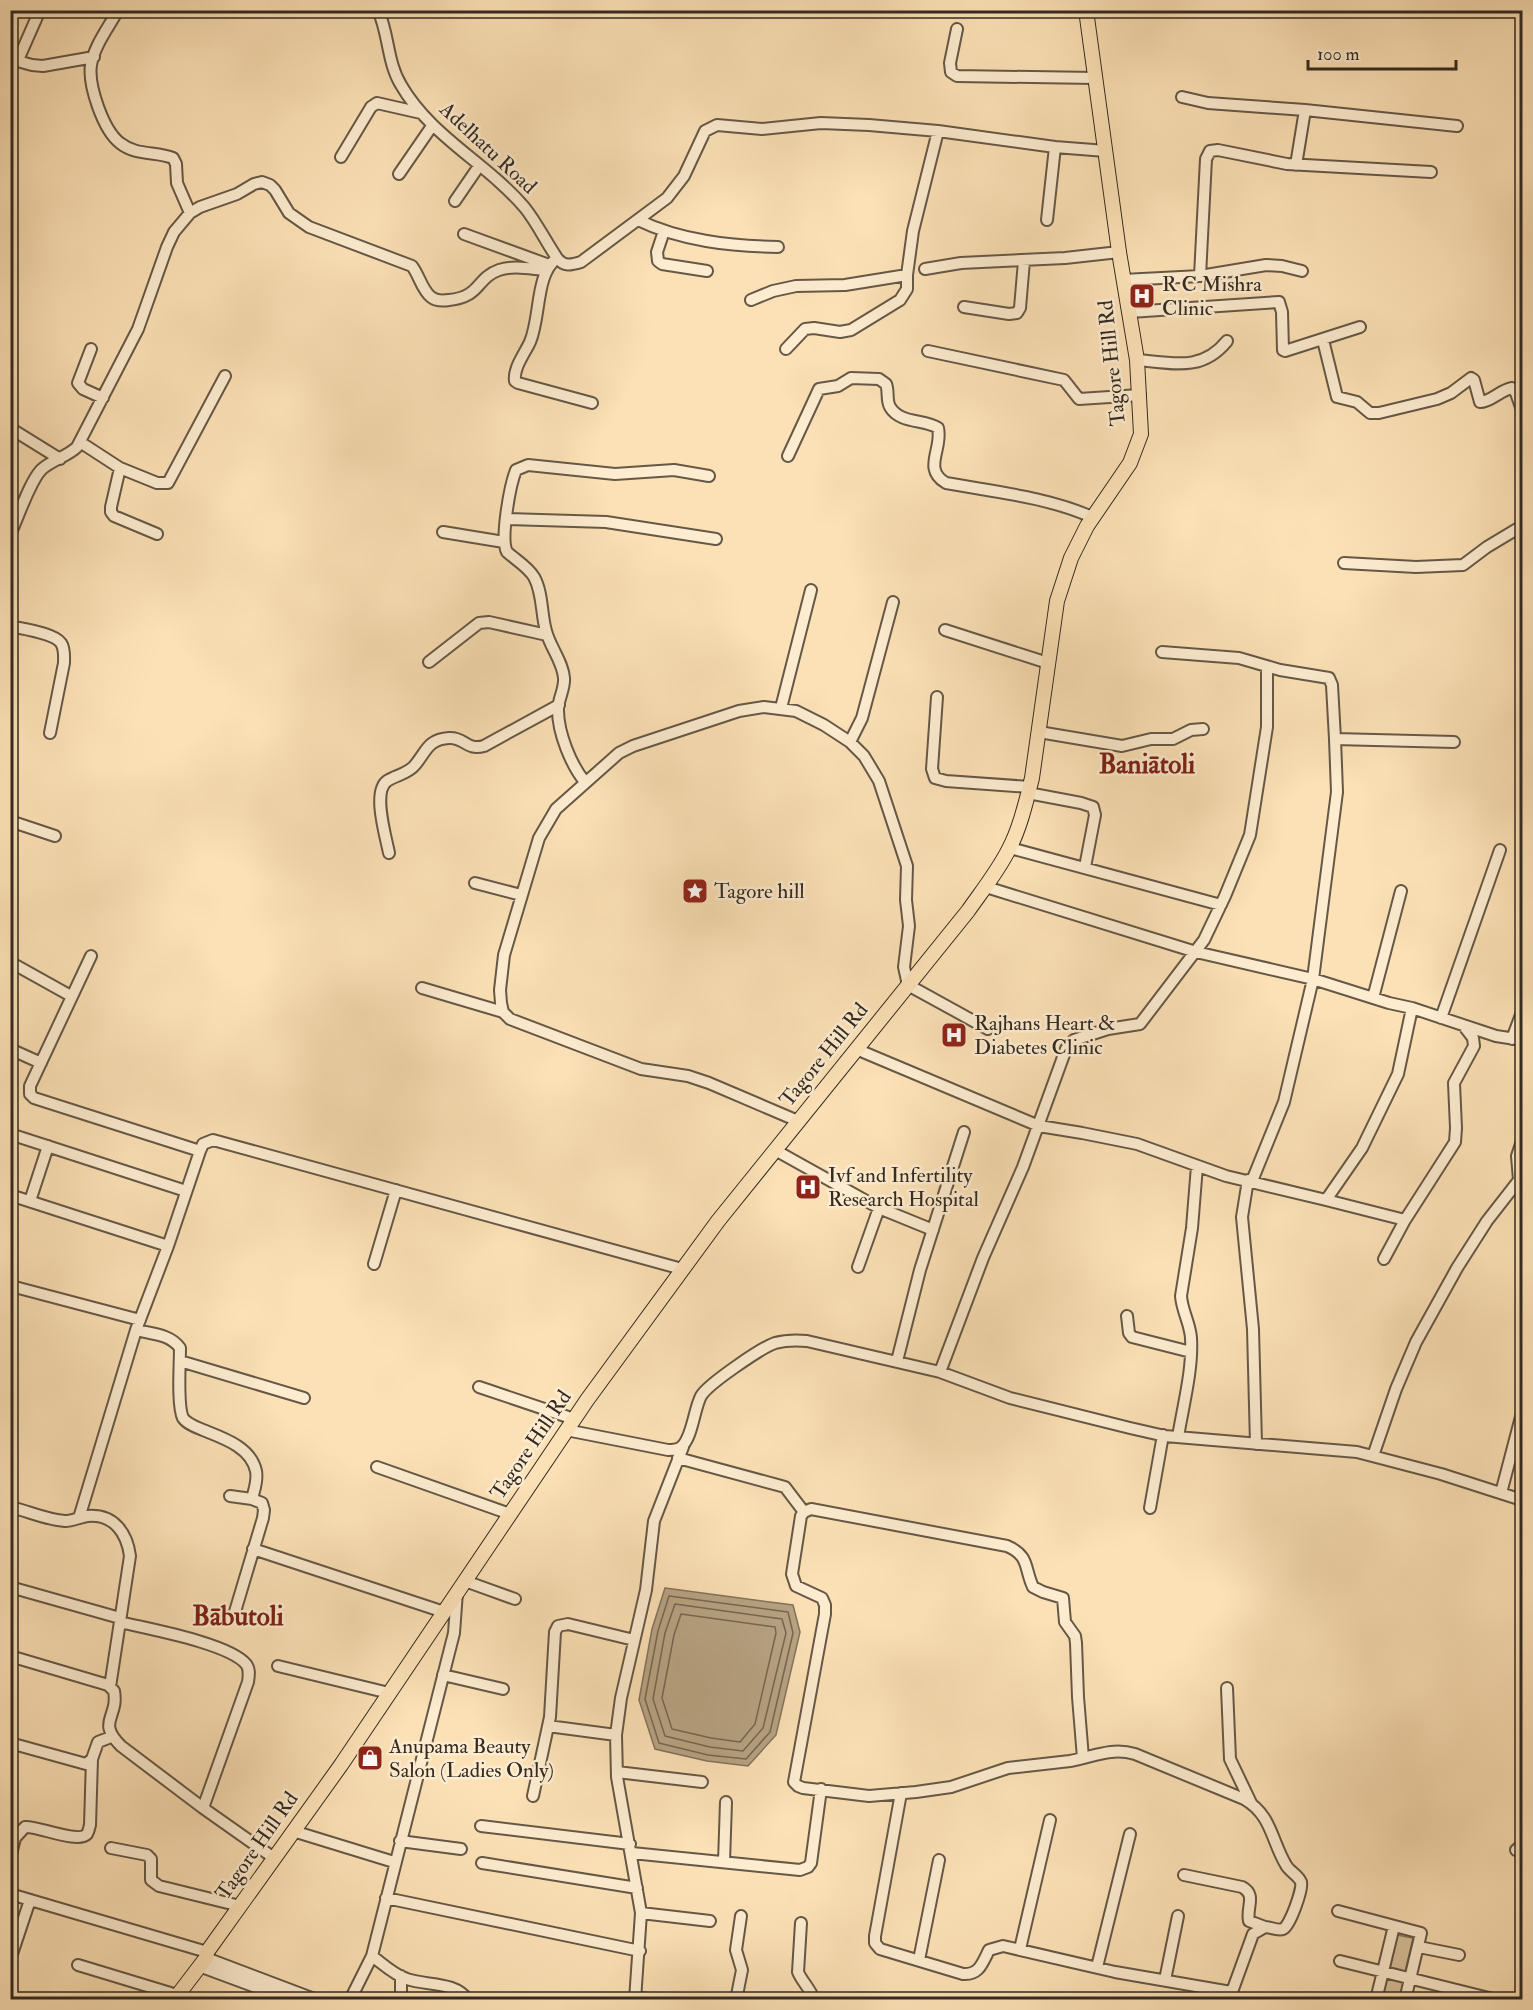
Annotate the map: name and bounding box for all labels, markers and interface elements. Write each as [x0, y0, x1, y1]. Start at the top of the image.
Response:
scale bar [1308, 33, 1456, 71]
text: 100 m [1317, 43, 1360, 66]
street label: Adelhatu Road [433, 95, 543, 200]
place label: R C Mishra Clinic [1162, 271, 1262, 322]
hospital icon: R C Mishra Clinic [1127, 281, 1157, 311]
street label: Tagore Hill Rd [1092, 298, 1132, 427]
district label: Baniātoli [1099, 748, 1195, 781]
place icon: Tagore hill [680, 876, 710, 906]
place label: Tagore hill [714, 878, 805, 905]
street label: Tagore Hill Rd [774, 997, 875, 1113]
place label: Rajhans Heart & Diabetes Clinic [974, 1010, 1116, 1061]
hospital icon: Rajhans Heart & Diabetes Clinic [939, 1020, 969, 1050]
place label: Ivf and Infertility Research Hospital [828, 1162, 980, 1213]
hospital icon: Ivf and Infertility Research Hospital [793, 1172, 823, 1202]
street label: Tagore Hill Rd [484, 1384, 578, 1505]
district label: Bābutoli [192, 1600, 284, 1633]
place label: Anupama Beauty Salon (Ladies Only) [388, 1733, 554, 1784]
shop icon: Anupama Beauty Salon (Ladies Only) [355, 1743, 385, 1773]
street label: Tagore Hill Rd [210, 1786, 305, 1906]

